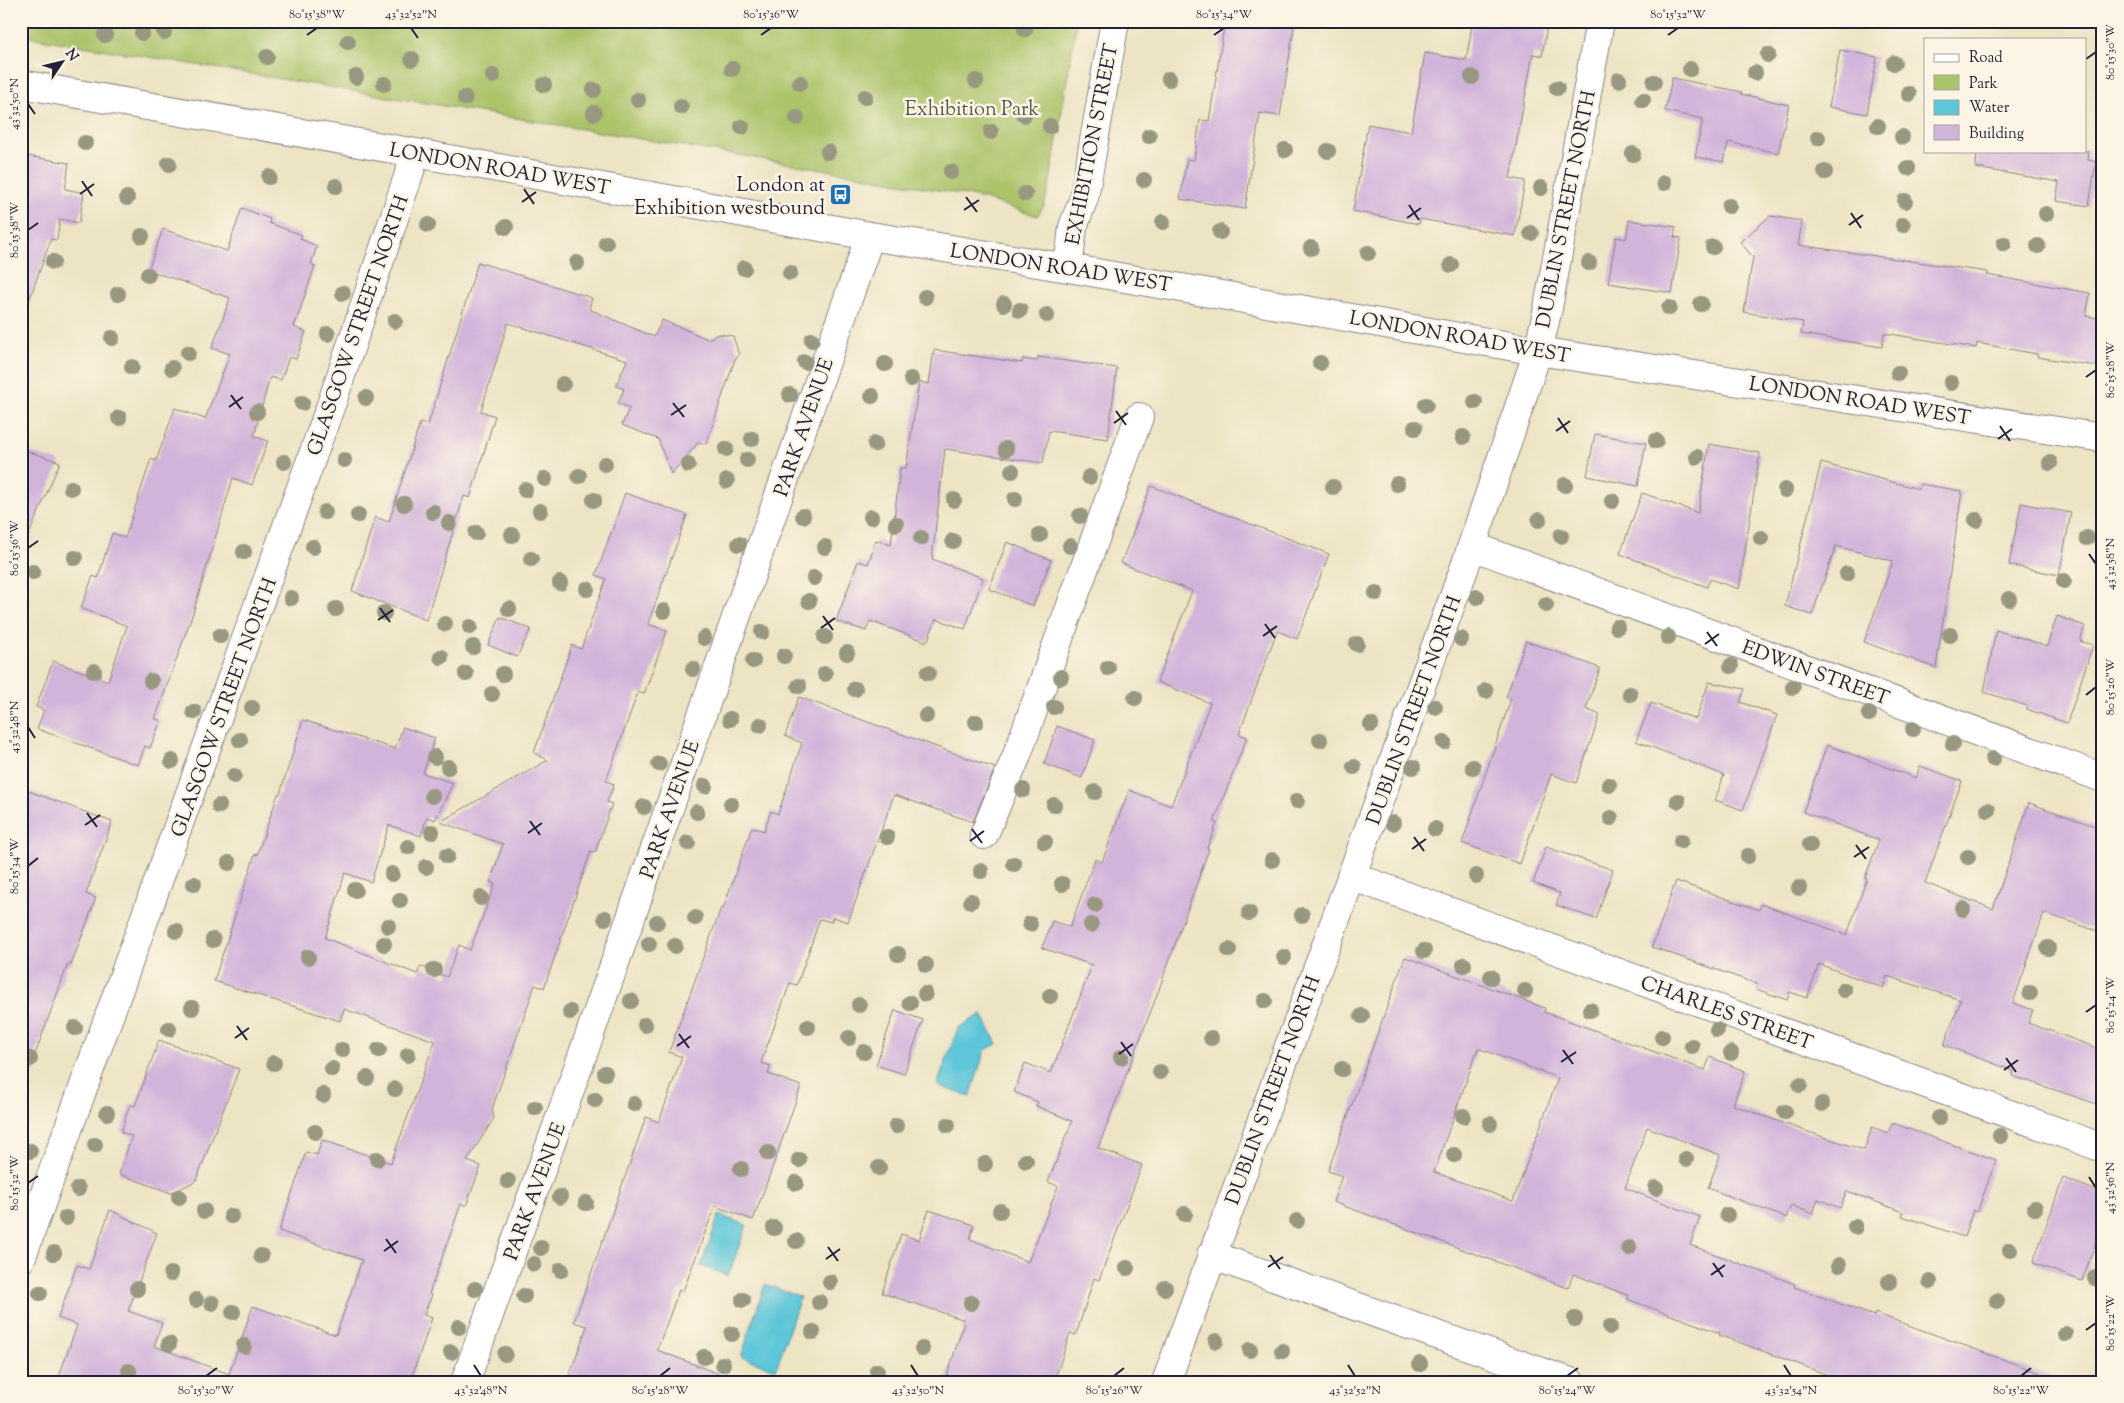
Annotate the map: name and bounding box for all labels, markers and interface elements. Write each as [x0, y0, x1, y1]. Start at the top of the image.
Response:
text: 80°15'38"W [289, 6, 346, 24]
text: 43°32'52"N [385, 6, 437, 24]
text: 80°15'36"W [743, 6, 800, 24]
text: 80°15'34"W [1196, 6, 1253, 24]
text: 80°15'32"W [1650, 6, 1706, 24]
text: 80°15'30"W [2102, 23, 2120, 80]
north arrow [38, 38, 88, 88]
legend [1924, 38, 2086, 152]
street label: EXHIBITION STREET [1060, 41, 1127, 248]
text: N [60, 45, 82, 66]
text: Road [1969, 48, 2003, 69]
text: Park [1969, 74, 1998, 95]
text: 43°32'50"N [6, 78, 24, 130]
street label: DUBLIN STREET NORTH [1530, 88, 1605, 331]
park label: Exhibition Park [905, 96, 1039, 125]
text: Water [1969, 98, 2010, 119]
text: Building [1969, 124, 2024, 145]
street label: LONDON ROAD WEST [387, 137, 612, 204]
place label: London at Exhibition westbound [634, 172, 825, 224]
bus stop icon: London at Exhibition westbound [829, 183, 853, 207]
street label: GLASGOW STREET NORTH [301, 191, 418, 460]
text: 80°15'38"W [6, 201, 24, 258]
street label: LONDON ROAD WEST [948, 238, 1174, 301]
street label: LONDON ROAD WEST [1347, 305, 1572, 372]
text: 80°15'28"W [2102, 341, 2120, 398]
street label: PARK AVENUE [768, 355, 843, 501]
street label: LONDON ROAD WEST [1747, 371, 1973, 434]
text: 80°15'36"W [6, 519, 24, 576]
text: 43°32'58"N [2102, 538, 2120, 590]
street label: GLASGOW STREET NORTH [165, 574, 286, 842]
street label: DUBLIN STREET NORTH [1360, 592, 1470, 829]
street label: EDWIN STREET [1737, 634, 1893, 714]
text: 80°15'26"W [2102, 658, 2120, 715]
text: 43°32'48"N [6, 700, 24, 753]
street label: PARK AVENUE [634, 737, 709, 883]
text: 80°15'34"W [6, 837, 24, 894]
street label: CHARLES STREET [1636, 970, 1816, 1059]
street label: DUBLIN STREET NORTH [1219, 972, 1329, 1209]
text: 80°15'24"W [2102, 976, 2120, 1033]
street label: PARK AVENUE [498, 1119, 575, 1265]
text: 80°15'32"W [6, 1155, 24, 1211]
text: 43°32'56"N [2102, 1162, 2120, 1214]
text: 80°15'22"W [2102, 1294, 2120, 1351]
text: 80°15'30"W [178, 1382, 235, 1400]
text: 43°32'48"N [455, 1382, 508, 1400]
text: 80°15'28"W [632, 1382, 689, 1400]
text: 43°32'50"N [892, 1382, 944, 1400]
text: 80°15'26"W [1086, 1382, 1143, 1400]
text: 43°32'52"N [1329, 1382, 1381, 1400]
text: 80°15'24"W [1539, 1382, 1596, 1400]
text: 43°32'54"N [1765, 1382, 1817, 1400]
text: 80°15'22"W [1993, 1382, 2050, 1400]

